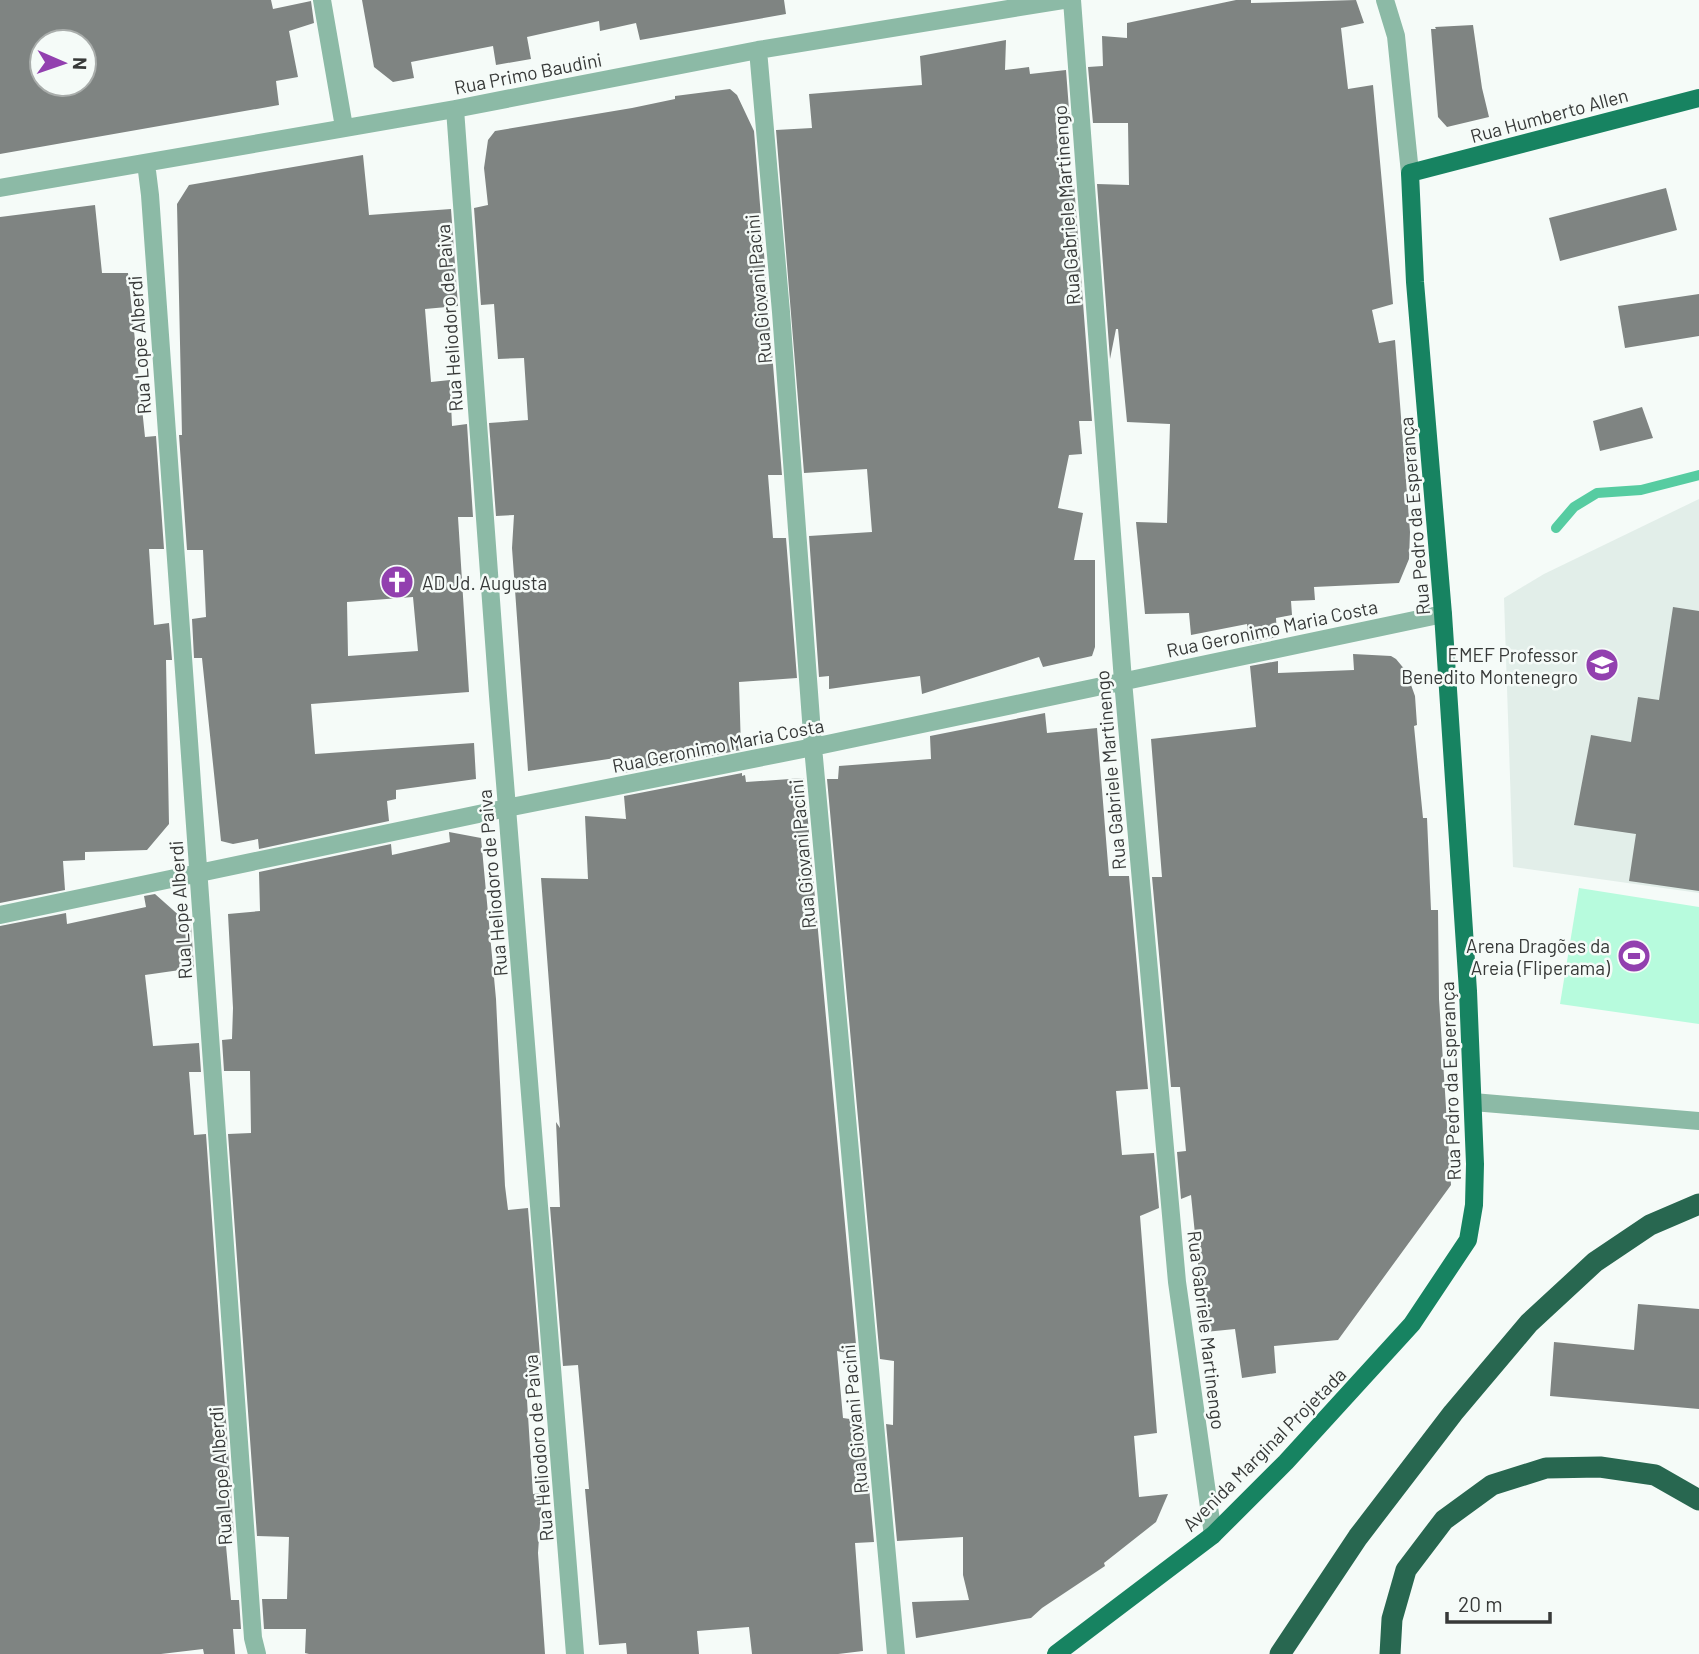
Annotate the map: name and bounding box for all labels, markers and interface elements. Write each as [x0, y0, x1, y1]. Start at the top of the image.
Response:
north arrow [28, 28, 98, 98]
street label: Rua Primo Baudini [452, 47, 604, 99]
text: N [69, 57, 92, 70]
street label: Rua Humberto Allen [1467, 83, 1631, 147]
street label: Rua Gabriele Martinengo [1048, 104, 1084, 306]
street label: Rua Giovani Pacini [740, 213, 776, 365]
street label: Rua Heliodoro de Paiva [431, 224, 467, 412]
street label: Rua Lope Alberdi [123, 275, 155, 415]
street label: Rua Pedro da Esperança [1394, 416, 1434, 616]
church icon: AD Jd. Augusta [378, 563, 416, 601]
place label: AD Jd. Augusta [422, 571, 547, 594]
street label: Rua Geronimo Maria Costa [1164, 594, 1380, 662]
place label: EMEF Professor Benedito Montenegro [1401, 643, 1578, 688]
school or university icon: EMEF Professor Benedito Montenegro [1583, 646, 1621, 684]
street label: Rua Gabriele Martinengo [1090, 669, 1130, 871]
street label: Rua Geronimo Maria Costa [610, 713, 826, 777]
street label: Rua Giovani Pacini [784, 778, 820, 930]
street label: Rua Heliodoro de Paiva [472, 788, 512, 978]
street label: Rua Lope Alberdi [164, 840, 196, 980]
place label: Arena Dragões da Areia (Fliperama) [1466, 934, 1611, 979]
sports icon: Arena Dragões da Areia (Fliperama) [1615, 937, 1653, 975]
street label: Rua Pedro da Esperança [1435, 981, 1465, 1181]
street label: Rua Gabriele Martinengo [1183, 1229, 1231, 1431]
street label: Rua Giovani Pacini [836, 1343, 872, 1495]
street label: Rua Heliodoro de Paiva [518, 1353, 558, 1543]
street label: Avenida Marginal Projetada [1177, 1362, 1351, 1536]
street label: Rua Lope Alberdi [204, 1406, 236, 1546]
scale bar [1447, 1580, 1550, 1624]
text: 20 m [1458, 1591, 1503, 1616]

